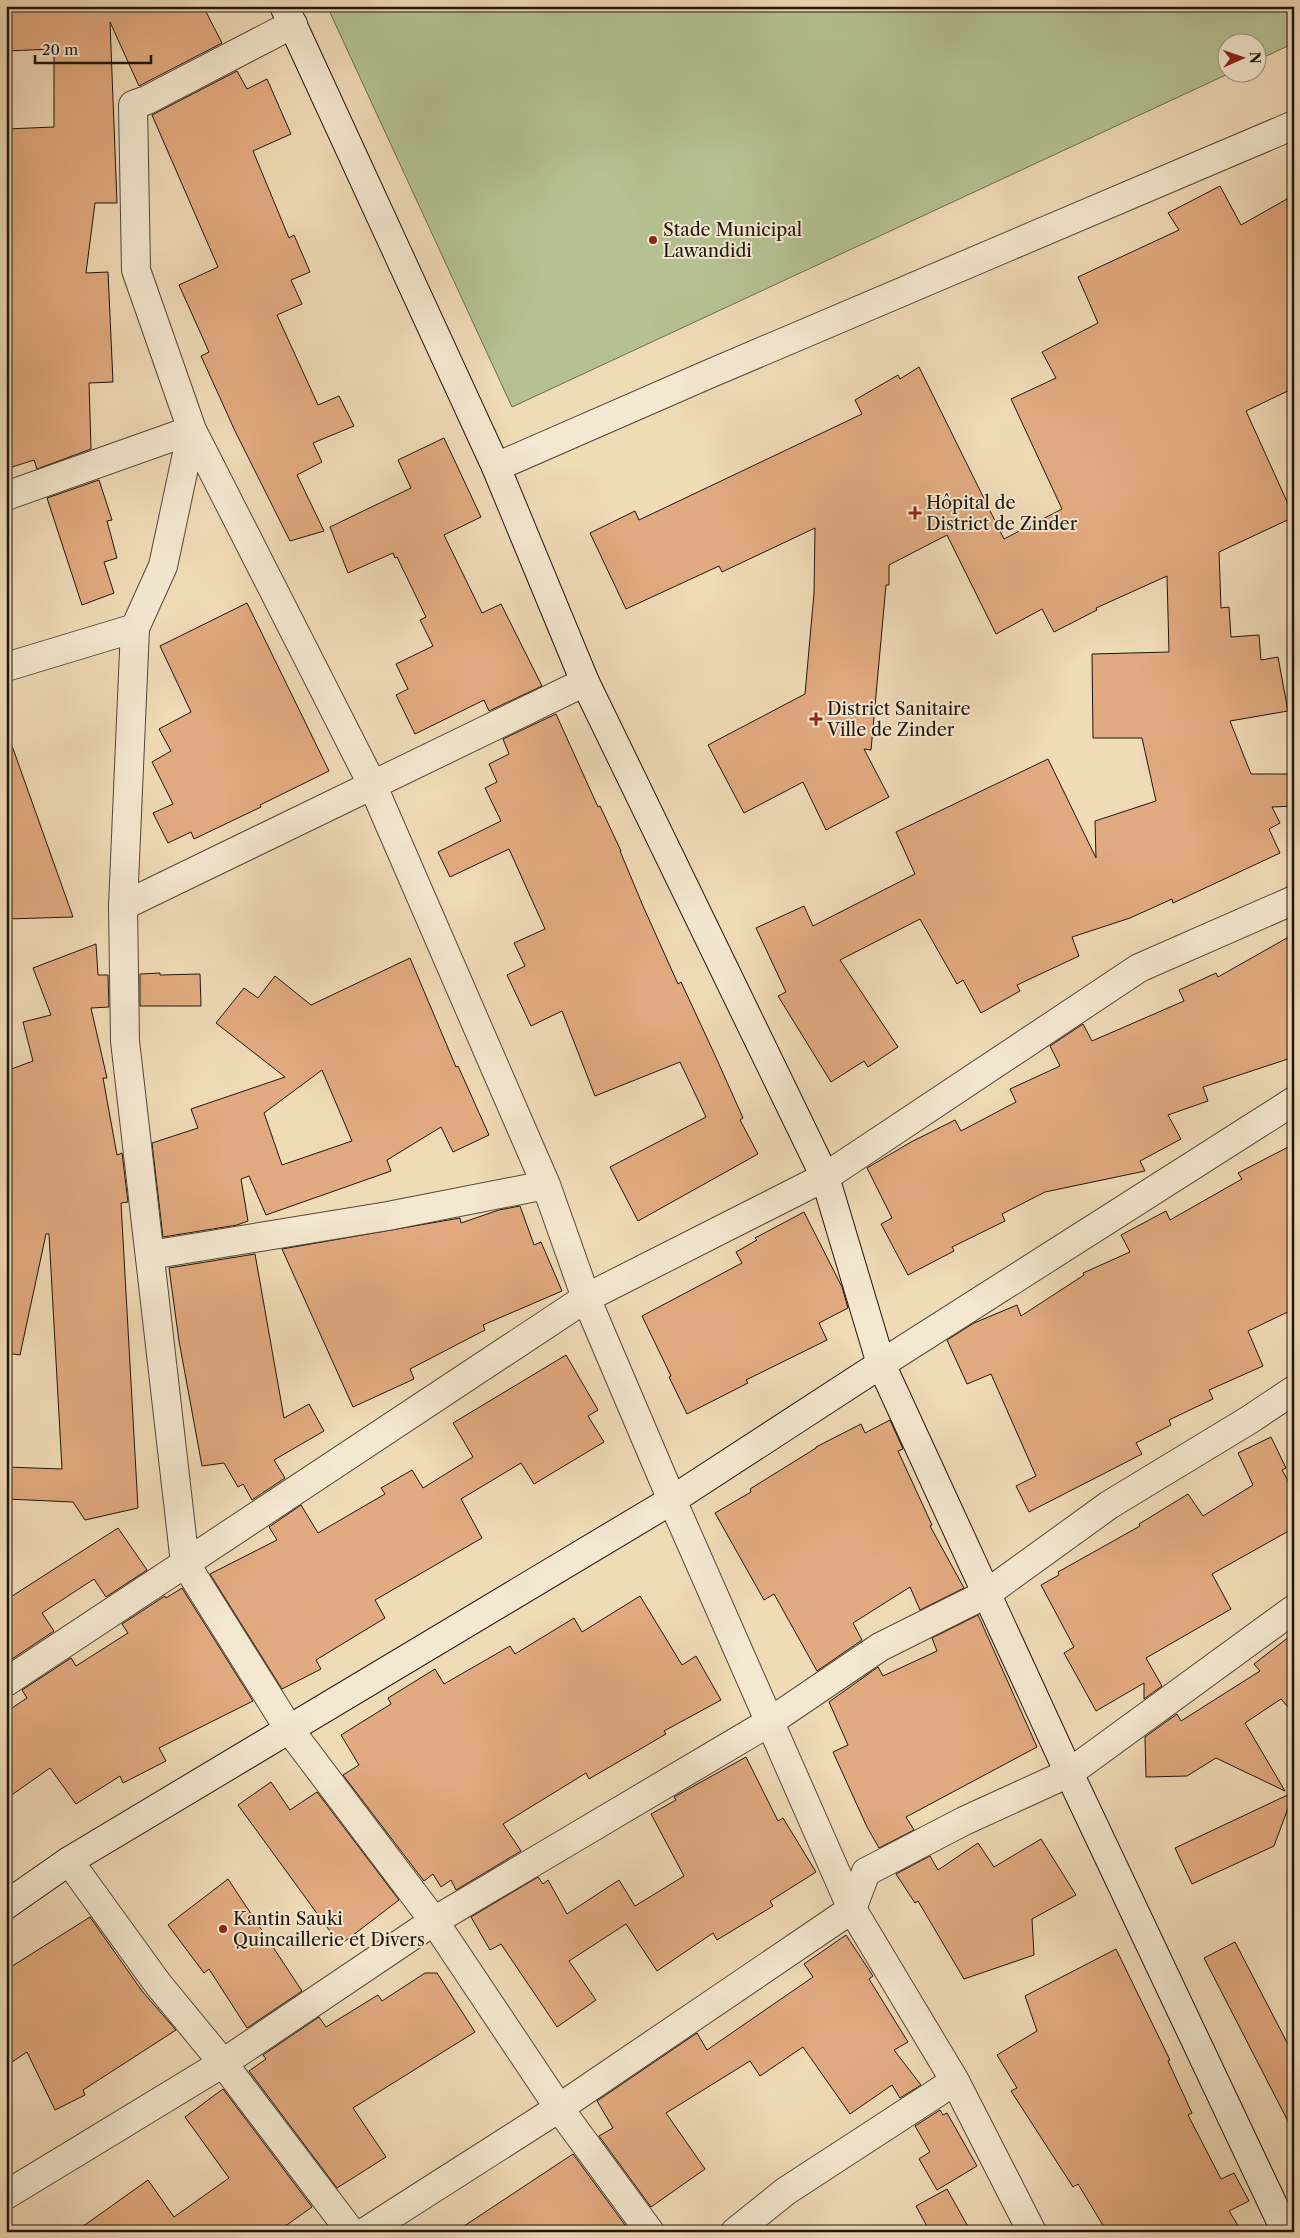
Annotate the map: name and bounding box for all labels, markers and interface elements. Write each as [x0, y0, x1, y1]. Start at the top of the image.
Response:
scale bar [35, 32, 151, 64]
north arrow [1218, 32, 1268, 82]
text: 20 m [42, 40, 78, 59]
text: N [1246, 51, 1264, 64]
place label: Stade Municipal Lawandidi [663, 219, 802, 262]
marker: Stade Municipal Lawandidi [647, 234, 659, 246]
place label: Hôpital de District de Zinder [926, 492, 1078, 535]
marker: Hôpital de District de Zinder [908, 506, 922, 520]
place label: District Sanitaire Ville de Zinder [826, 698, 971, 741]
marker: District Sanitaire Ville de Zinder [809, 712, 823, 726]
place label: Kantin Sauki Quincaillerie et Divers [233, 1908, 425, 1951]
marker: Kantin Sauki Quincaillerie et Divers [217, 1923, 229, 1935]

